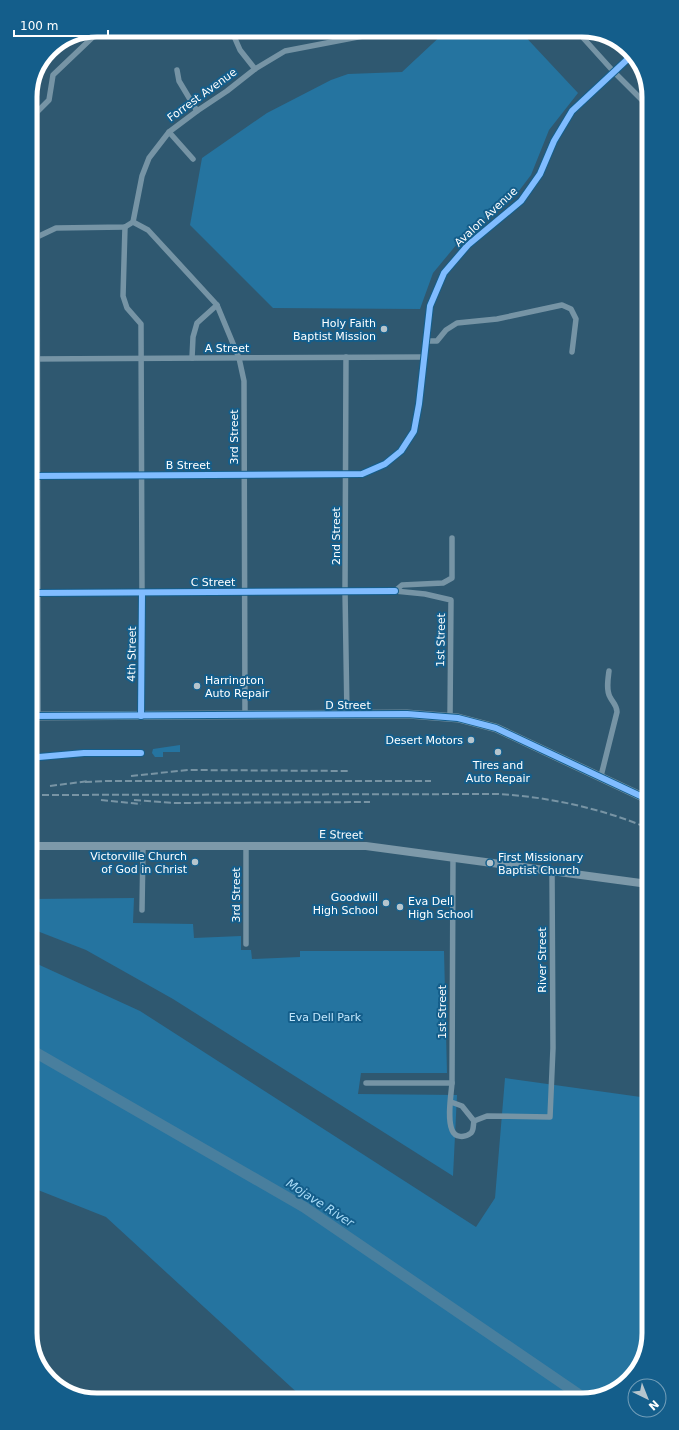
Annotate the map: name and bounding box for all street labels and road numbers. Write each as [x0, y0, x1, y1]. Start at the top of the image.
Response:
street label: Forrest Avenue [165, 65, 239, 124]
street label: Avalon Avenue [452, 184, 520, 249]
street label: A Street [205, 342, 250, 355]
street label: 3rd Street [228, 409, 241, 465]
street label: B Street [166, 459, 211, 472]
street label: 2nd Street [330, 506, 343, 565]
street label: C Street [191, 576, 236, 589]
street label: 1st Street [434, 612, 448, 667]
street label: 4th Street [125, 626, 139, 682]
street label: D Street [325, 699, 371, 712]
street label: E Street [319, 828, 364, 842]
street label: 3rd Street [230, 867, 243, 923]
street label: River Street [536, 927, 549, 993]
street label: 1st Street [436, 984, 449, 1039]

